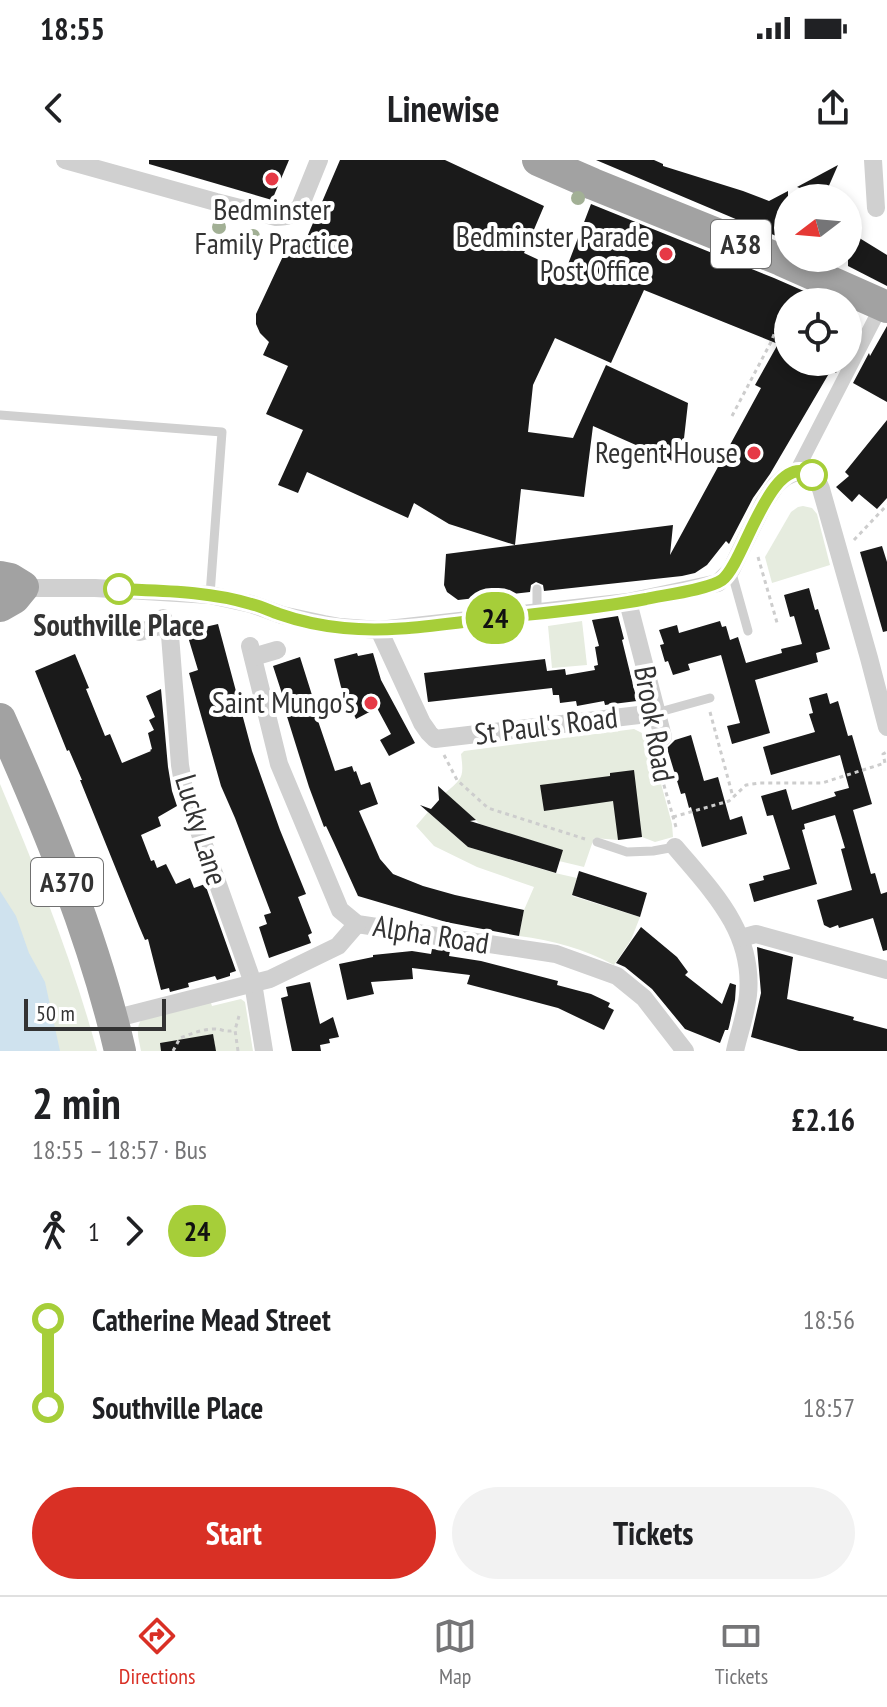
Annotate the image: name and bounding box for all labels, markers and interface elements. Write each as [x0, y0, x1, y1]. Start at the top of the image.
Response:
text: 18:55 [40, 9, 105, 48]
text: Linewise [387, 85, 500, 132]
icon: back [32, 86, 76, 130]
icon: share [811, 86, 855, 130]
marker: Bedminster Family Practice [263, 170, 281, 188]
north arrow [774, 184, 862, 272]
map controls [774, 184, 862, 376]
place label: Bedminster Family Practice [194, 189, 350, 262]
place label: Bedminster Parade Post Office [456, 216, 650, 289]
road number: A38 [711, 220, 771, 268]
marker: Bedminster Parade Post Office [657, 245, 675, 263]
button: locate [774, 288, 862, 376]
place label: Regent House [595, 432, 738, 471]
marker: Regent House [745, 444, 763, 462]
unlabelled marker [797, 460, 827, 490]
marker: Southville Place [104, 574, 134, 604]
line badge: 24 [459, 592, 531, 644]
text: 24 [482, 599, 508, 636]
place label: Southville Place [33, 605, 205, 644]
street label: Brook Road [626, 663, 685, 785]
place label: Saint Mungo's [212, 682, 355, 721]
marker: Saint Mungo's [362, 694, 380, 712]
street label: St Paul's Road [472, 696, 620, 753]
street label: Lucky Lane [167, 769, 238, 890]
road number: A370 [31, 858, 103, 906]
street label: Alpha Road [370, 905, 492, 962]
scale bar [24, 995, 166, 1031]
text: 50 m [36, 999, 75, 1027]
text: 2 min [32, 1074, 121, 1131]
text: £2.16 [791, 1100, 855, 1139]
text: 18:55 – 18:57 · Bus [32, 1133, 207, 1166]
icon: walk [32, 1209, 76, 1253]
icon: forward [112, 1209, 156, 1253]
text: 24 [184, 1212, 210, 1249]
text: 1 [88, 1215, 100, 1248]
text: Catherine Mead Street [92, 1300, 331, 1339]
text: 18:56 [803, 1303, 855, 1336]
text: Southville Place [92, 1388, 263, 1427]
text: 18:57 [803, 1391, 855, 1424]
button: Start [32, 1487, 436, 1579]
button: Tickets [452, 1487, 855, 1579]
tab: Directions [119, 1614, 195, 1690]
tab: Map [433, 1614, 477, 1690]
tab: Tickets [715, 1614, 768, 1690]

